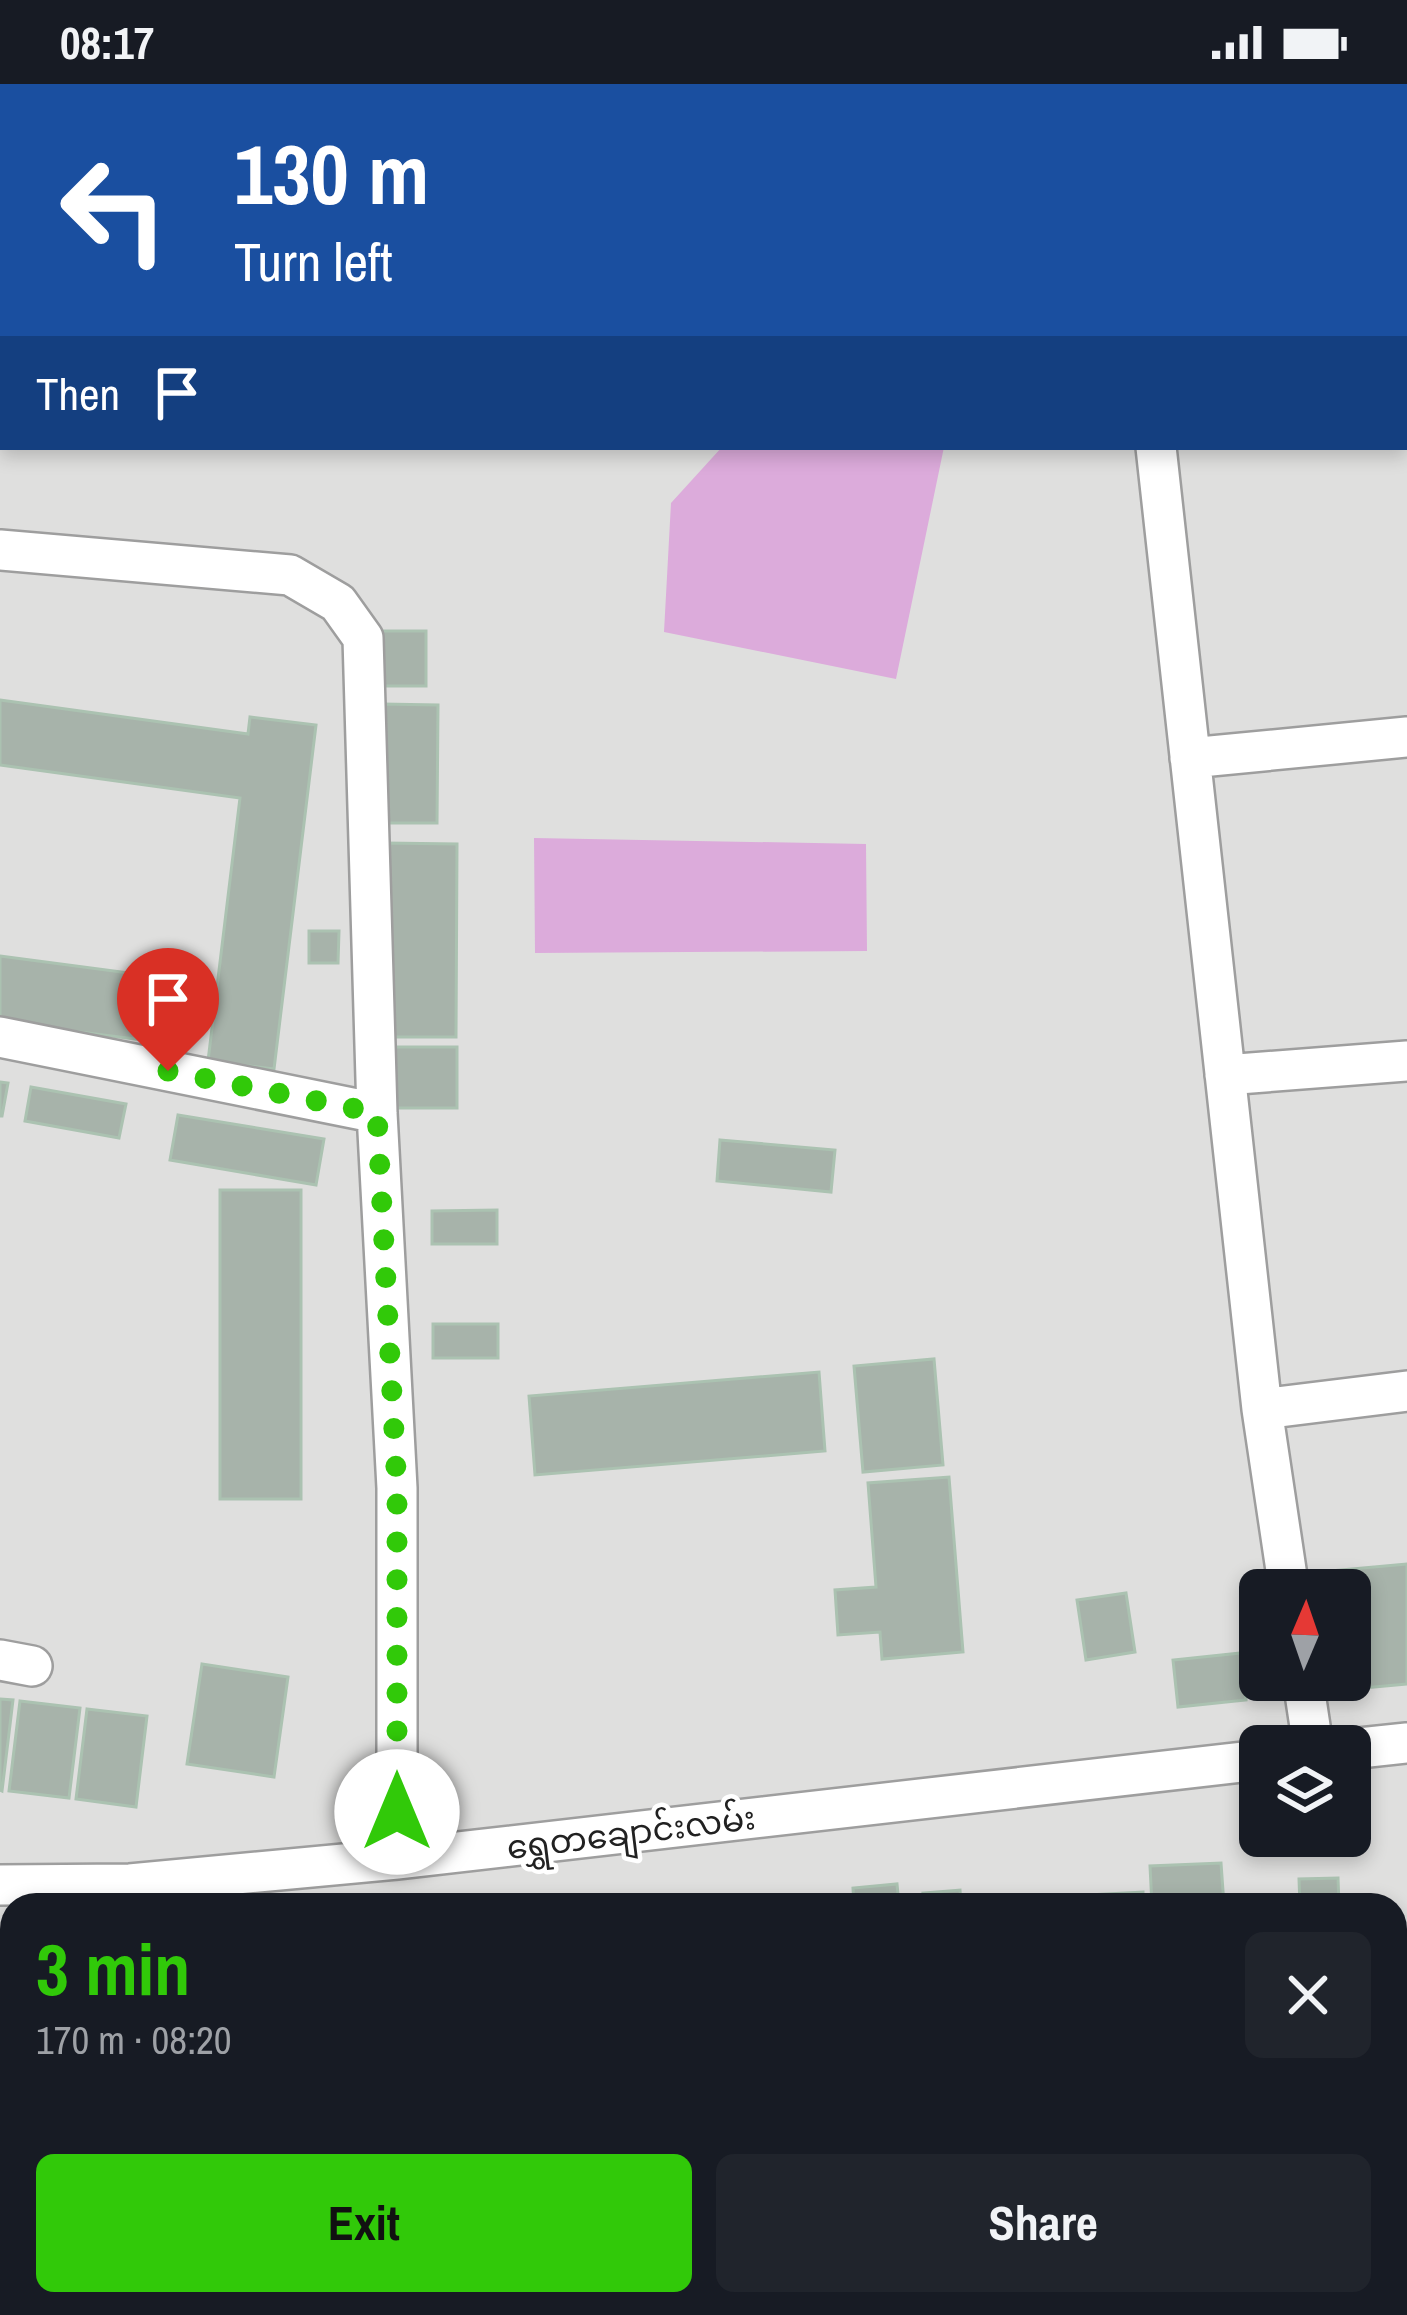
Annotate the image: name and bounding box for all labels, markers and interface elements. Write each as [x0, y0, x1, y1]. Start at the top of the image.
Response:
text: 08:17 [60, 12, 154, 73]
text: 130 m [234, 117, 429, 230]
icon: left [36, 132, 192, 288]
text: Turn left [234, 225, 393, 298]
icon: arrive [144, 360, 210, 426]
text: Then [36, 363, 120, 424]
pin [117, 948, 219, 1071]
icon: arrive [135, 966, 201, 1032]
north arrow [1239, 1569, 1371, 1701]
map controls [1239, 1569, 1371, 1857]
button: layers [1239, 1725, 1371, 1857]
position arrow [334, 1749, 460, 1875]
street label: ရွှေတချောင်းလမ်း [504, 1795, 758, 1874]
text: 3 min [36, 1920, 190, 2017]
button: close [1245, 1932, 1371, 2058]
text: 170 m · 08:20 [36, 2014, 232, 2066]
button: Exit [36, 2154, 692, 2292]
button: Share [716, 2154, 1371, 2292]

